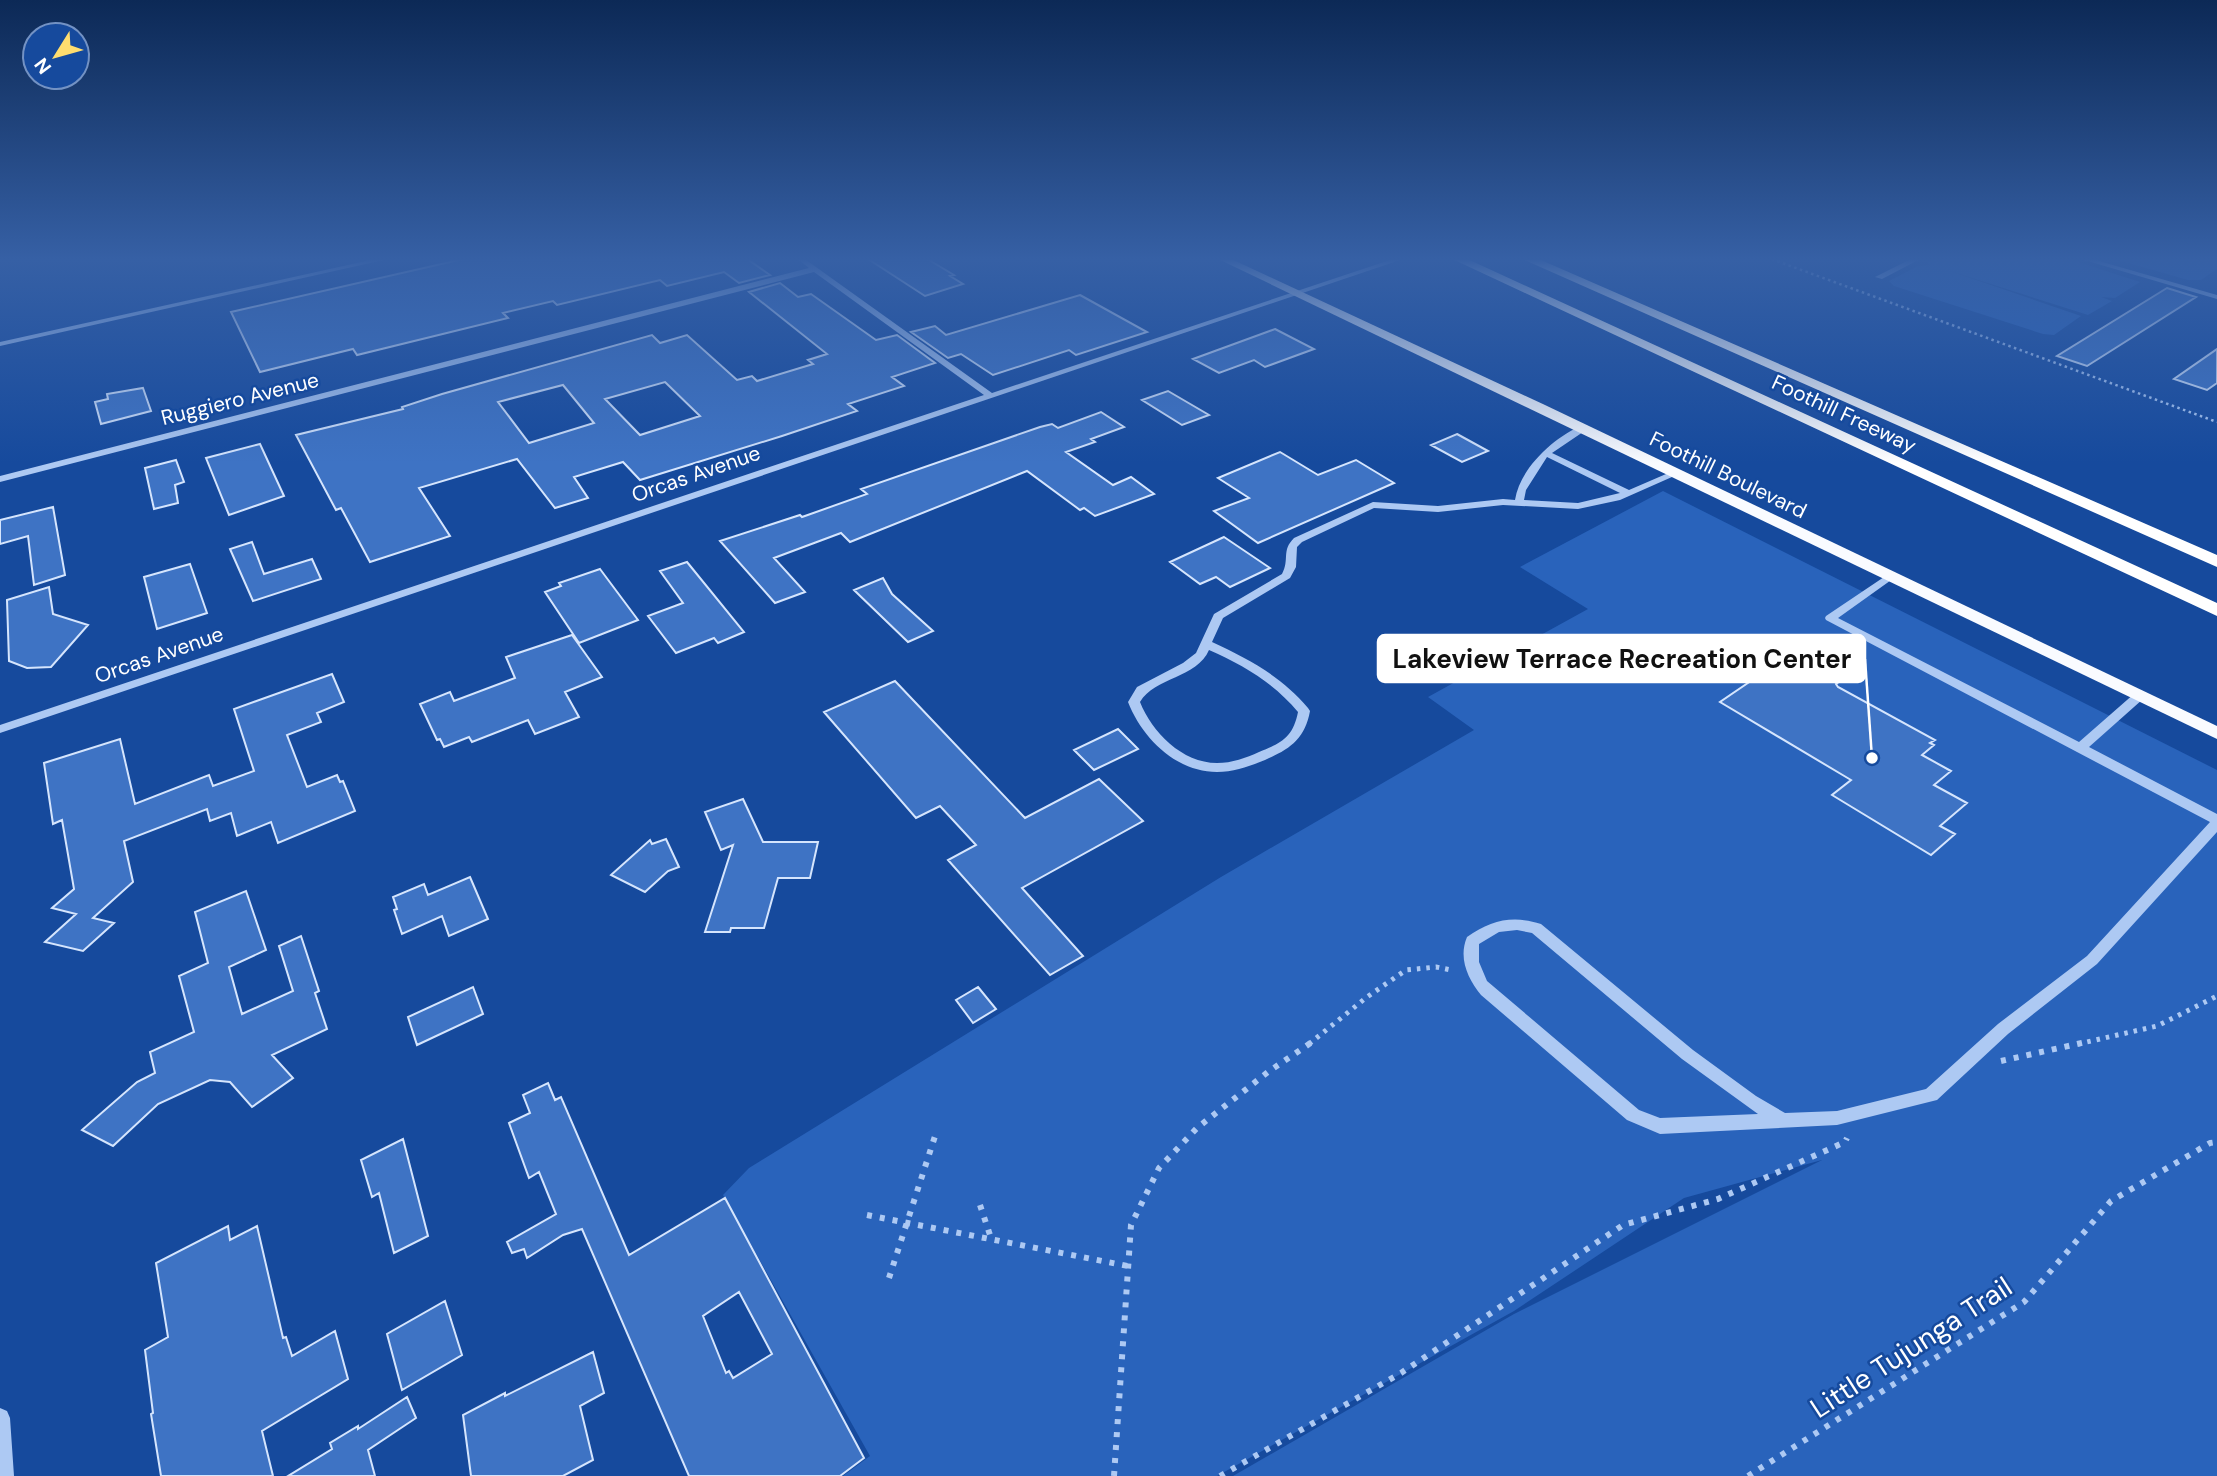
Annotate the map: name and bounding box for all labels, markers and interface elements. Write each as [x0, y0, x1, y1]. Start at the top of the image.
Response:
north arrow [21, 21, 91, 91]
text: N [29, 53, 57, 79]
street label: Ruggiero Avenue [158, 366, 322, 432]
street label: Foothill Freeway [1767, 368, 1921, 460]
street label: Foothill Boulevard [1645, 425, 1811, 525]
street label: Orcas Avenue [628, 439, 764, 509]
street label: Orcas Avenue [91, 620, 227, 690]
callout: Lakeview Terrace Recreation Center [1378, 635, 1865, 682]
text: Lakeview Terrace Recreation Center [1393, 642, 1852, 676]
street label: Little Tujunga Trail [1803, 1268, 2019, 1426]

